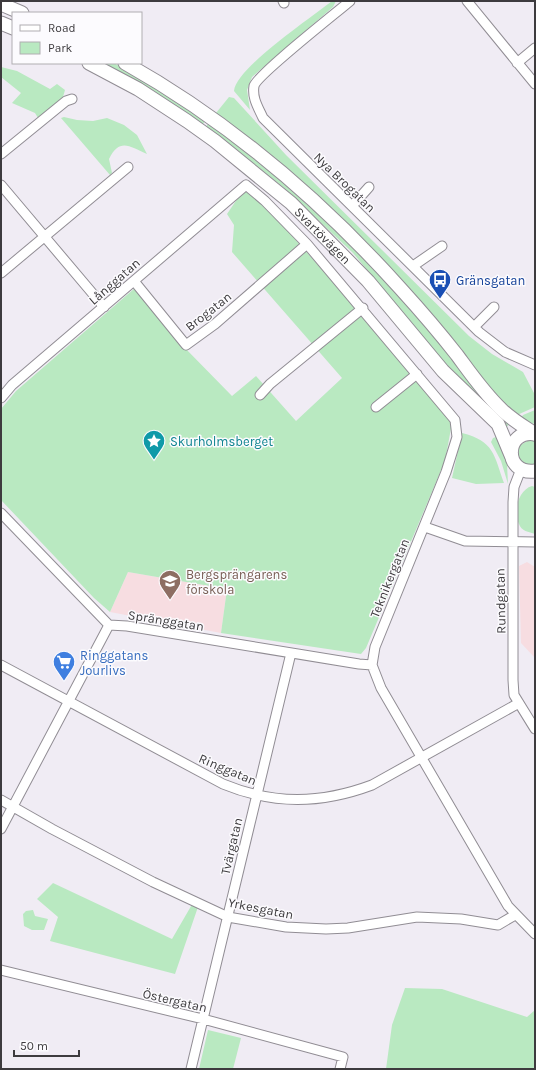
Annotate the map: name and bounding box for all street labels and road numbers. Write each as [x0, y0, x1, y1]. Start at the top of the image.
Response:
street label: Nya Brogatan [311, 149, 378, 215]
street label: Svartövägen [291, 204, 354, 267]
street label: Långgatan [86, 255, 143, 308]
street label: Brogatan [182, 289, 234, 334]
street label: Teknikergatan [367, 536, 412, 620]
street label: Rundgatan [492, 568, 509, 634]
street label: Spränggatan [127, 607, 205, 634]
street label: Ringgatan [197, 751, 259, 788]
street label: Tvärgatan [218, 816, 245, 876]
street label: Yrkesgatan [227, 895, 295, 922]
street label: Östergatan [141, 985, 209, 1015]

